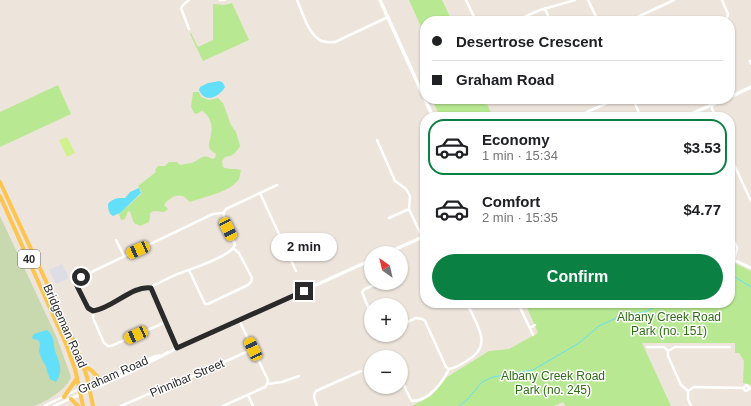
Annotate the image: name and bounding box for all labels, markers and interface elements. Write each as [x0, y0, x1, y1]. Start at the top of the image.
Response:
text: Desertrose Crescent [456, 33, 603, 50]
text: Graham Road [456, 71, 554, 88]
icon: car [434, 129, 470, 165]
text: Economy [482, 131, 550, 148]
text: $3.53 [683, 139, 721, 156]
text: 1 min · 15:34 [482, 148, 558, 163]
icon: car [434, 191, 470, 227]
text: Comfort [482, 193, 540, 210]
text: $4.77 [683, 201, 721, 218]
text: 2 min · 15:35 [482, 210, 558, 225]
car [217, 216, 239, 242]
callout: 2 min [271, 233, 337, 261]
text: 2 min [287, 239, 321, 254]
car [125, 240, 151, 260]
north arrow [364, 246, 408, 290]
map controls [364, 246, 408, 394]
road number: 40 [18, 250, 40, 268]
button: Confirm [432, 254, 723, 300]
route start [72, 268, 90, 286]
street label: Bridgeman Road [40, 282, 90, 370]
route end [295, 282, 313, 300]
button: + [364, 298, 408, 342]
park label: Albany Creek Road Park (no. 151) [617, 310, 721, 338]
car [123, 325, 149, 345]
car [242, 336, 264, 362]
button: − [364, 350, 408, 394]
street label: Graham Road [76, 353, 150, 397]
street label: Pinnibar Street [148, 356, 227, 400]
park label: Albany Creek Road Park (no. 245) [501, 369, 605, 397]

